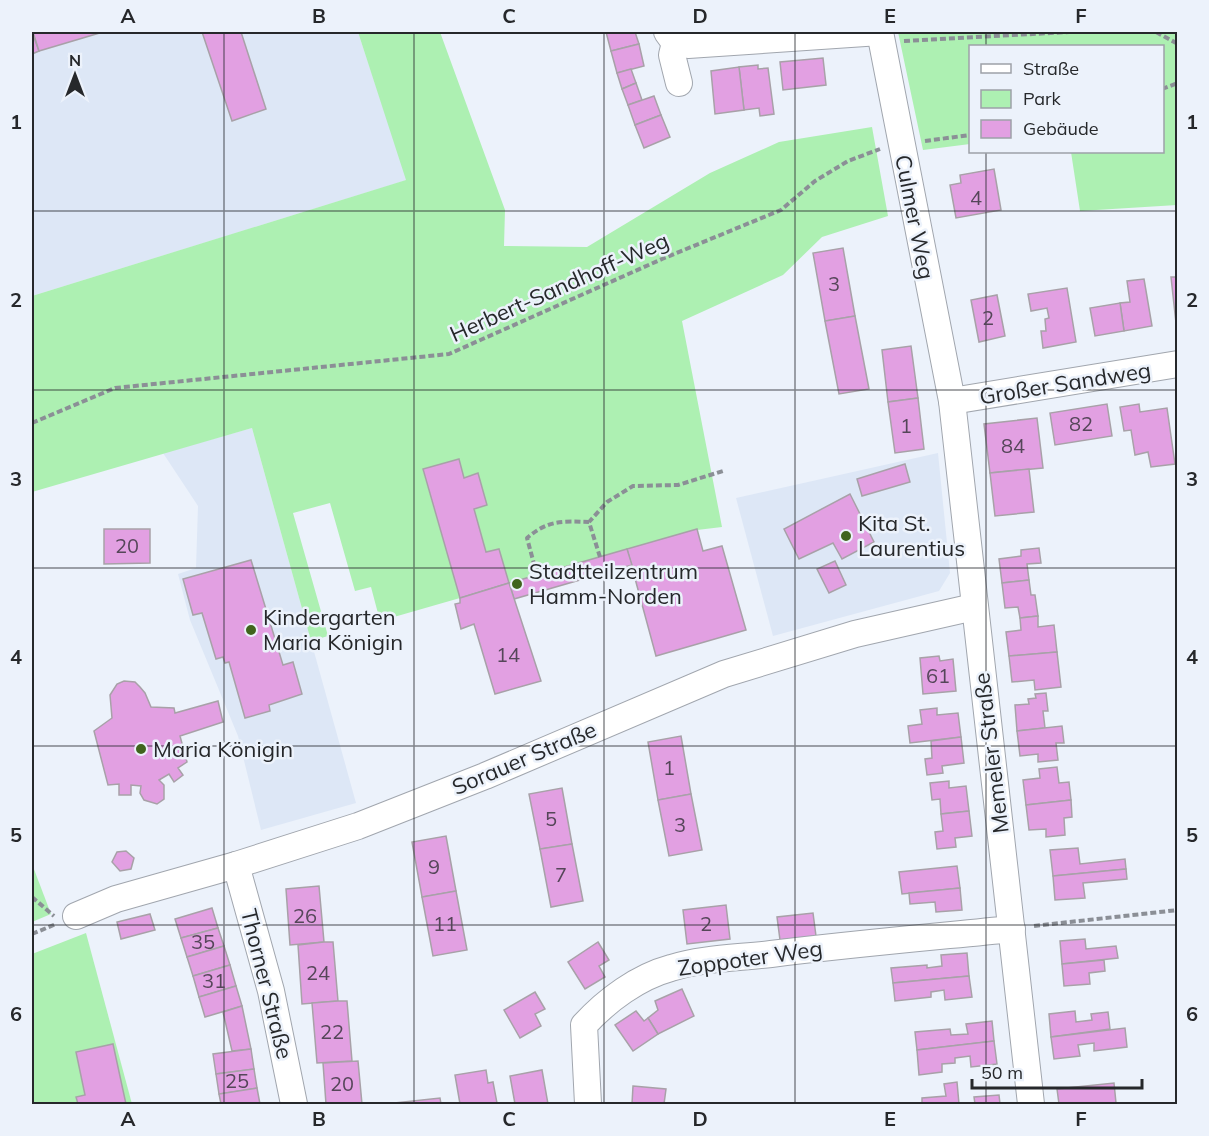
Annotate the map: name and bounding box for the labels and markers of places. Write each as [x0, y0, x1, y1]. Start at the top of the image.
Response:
place label: Kita St. Laurentius [858, 509, 965, 562]
marker: Kita St. Laurentius [839, 529, 853, 543]
place label: Stadtteilzentrum Hamm-Norden [529, 557, 698, 610]
marker: Stadtteilzentrum Hamm-Norden [510, 577, 524, 591]
place label: Kindergarten Maria Königin [263, 603, 403, 656]
marker: Kindergarten Maria Königin [244, 623, 258, 637]
place label: Maria Königin [153, 735, 293, 763]
marker: Maria Königin [134, 742, 148, 756]

